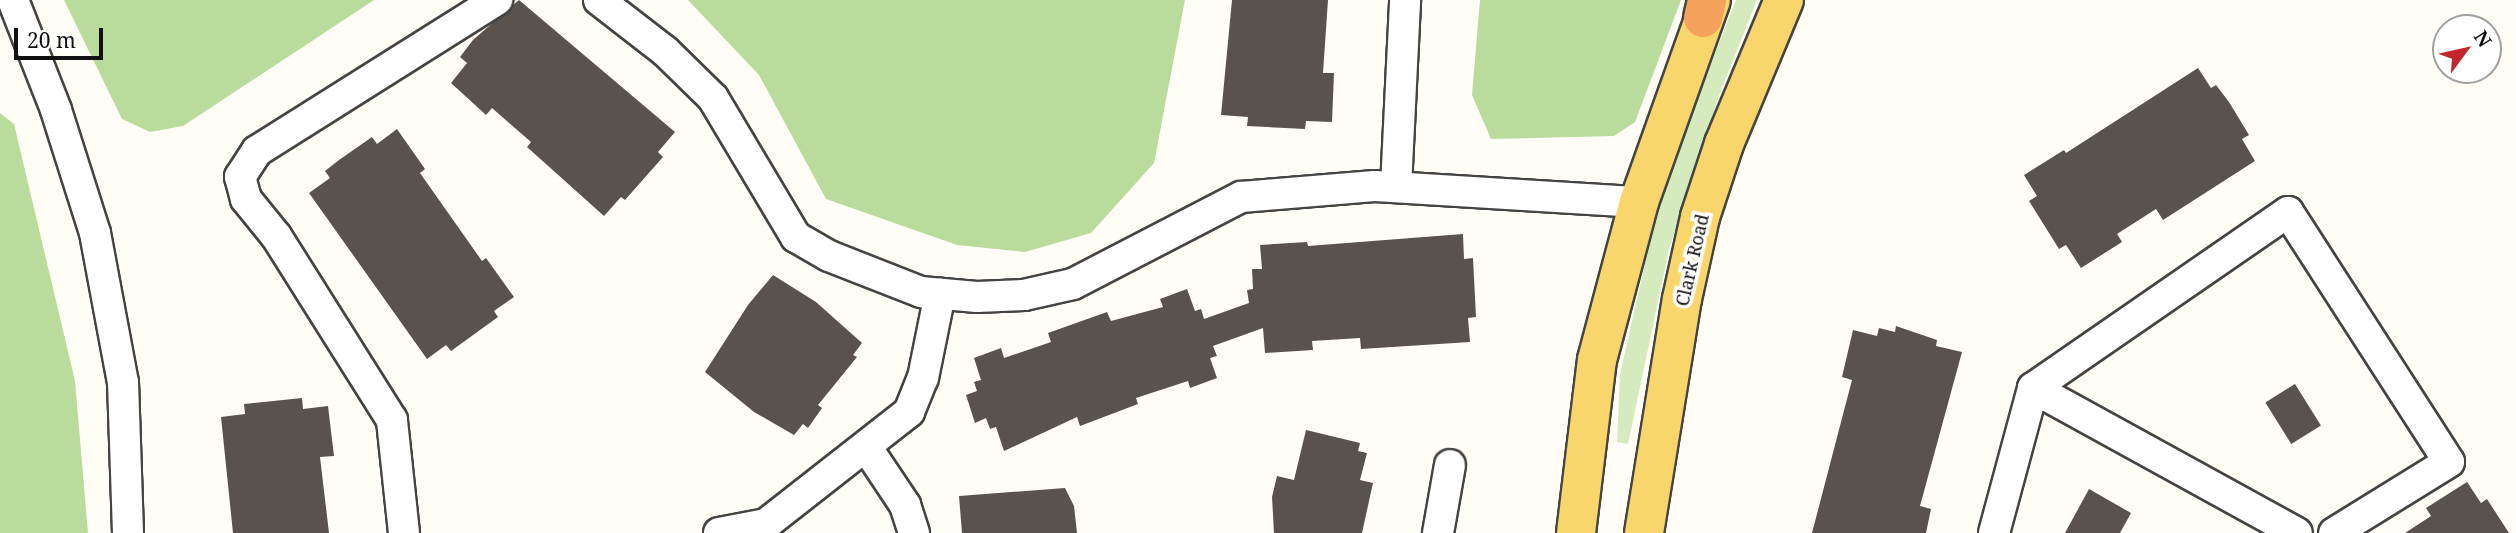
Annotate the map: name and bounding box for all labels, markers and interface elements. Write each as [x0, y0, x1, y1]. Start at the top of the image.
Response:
scale bar [18, 14, 107, 58]
north arrow [2432, 14, 2502, 84]
text: N [2468, 25, 2498, 52]
text: 20 m [27, 26, 76, 54]
street label: Clark Road [1671, 212, 1713, 308]

